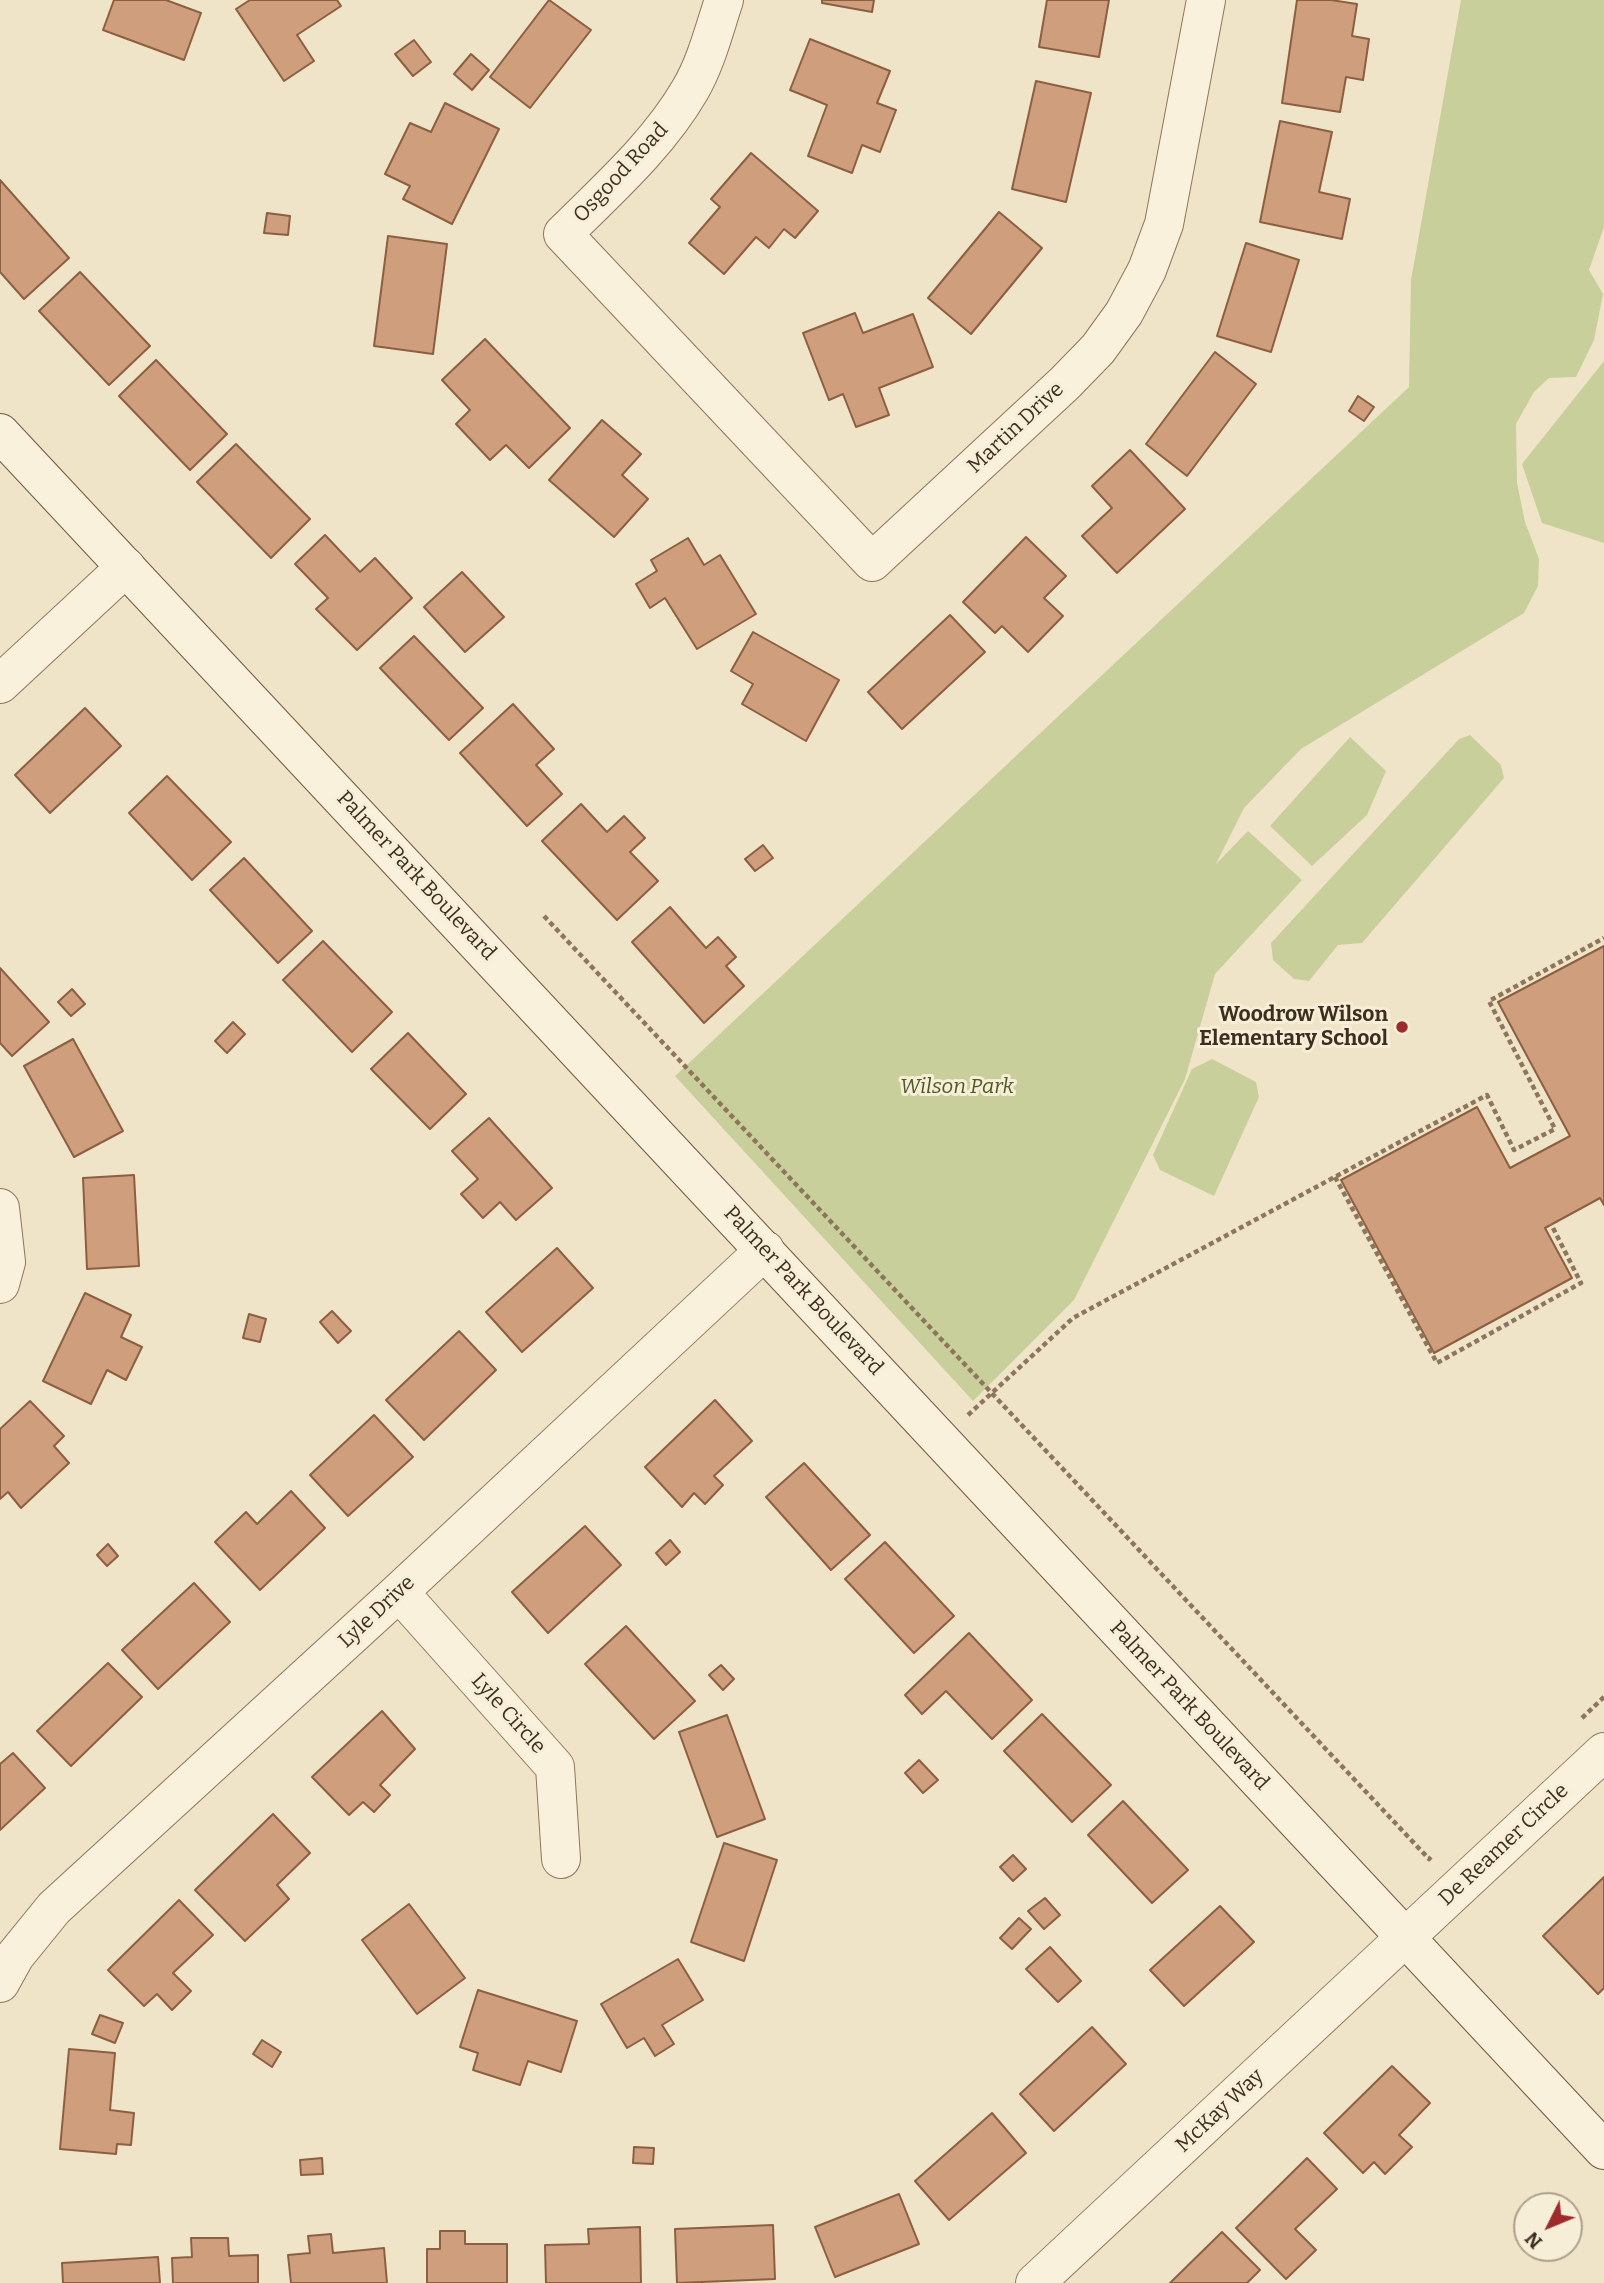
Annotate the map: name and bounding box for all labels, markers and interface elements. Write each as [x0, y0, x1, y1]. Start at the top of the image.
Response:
street label: Osgood Road [568, 118, 674, 228]
street label: Martin Drive [963, 377, 1069, 479]
street label: Palmer Park Boulevard [331, 786, 501, 966]
place label: Woodrow Wilson Elementary School [1199, 1002, 1388, 1052]
marker: Woodrow Wilson Elementary School [1394, 1019, 1410, 1035]
park label: Wilson Park [900, 1074, 1014, 1100]
street label: Palmer Park Boulevard [718, 1201, 888, 1381]
street label: Lyle Drive [334, 1570, 420, 1654]
street label: Palmer Park Boulevard [1104, 1616, 1274, 1796]
street label: Lyle Circle [465, 1669, 551, 1759]
street label: De Reamer Circle [1434, 1779, 1574, 1911]
street label: McKay Way [1171, 2064, 1269, 2158]
north arrow [1513, 2192, 1583, 2262]
text: N [1520, 2227, 1547, 2254]

